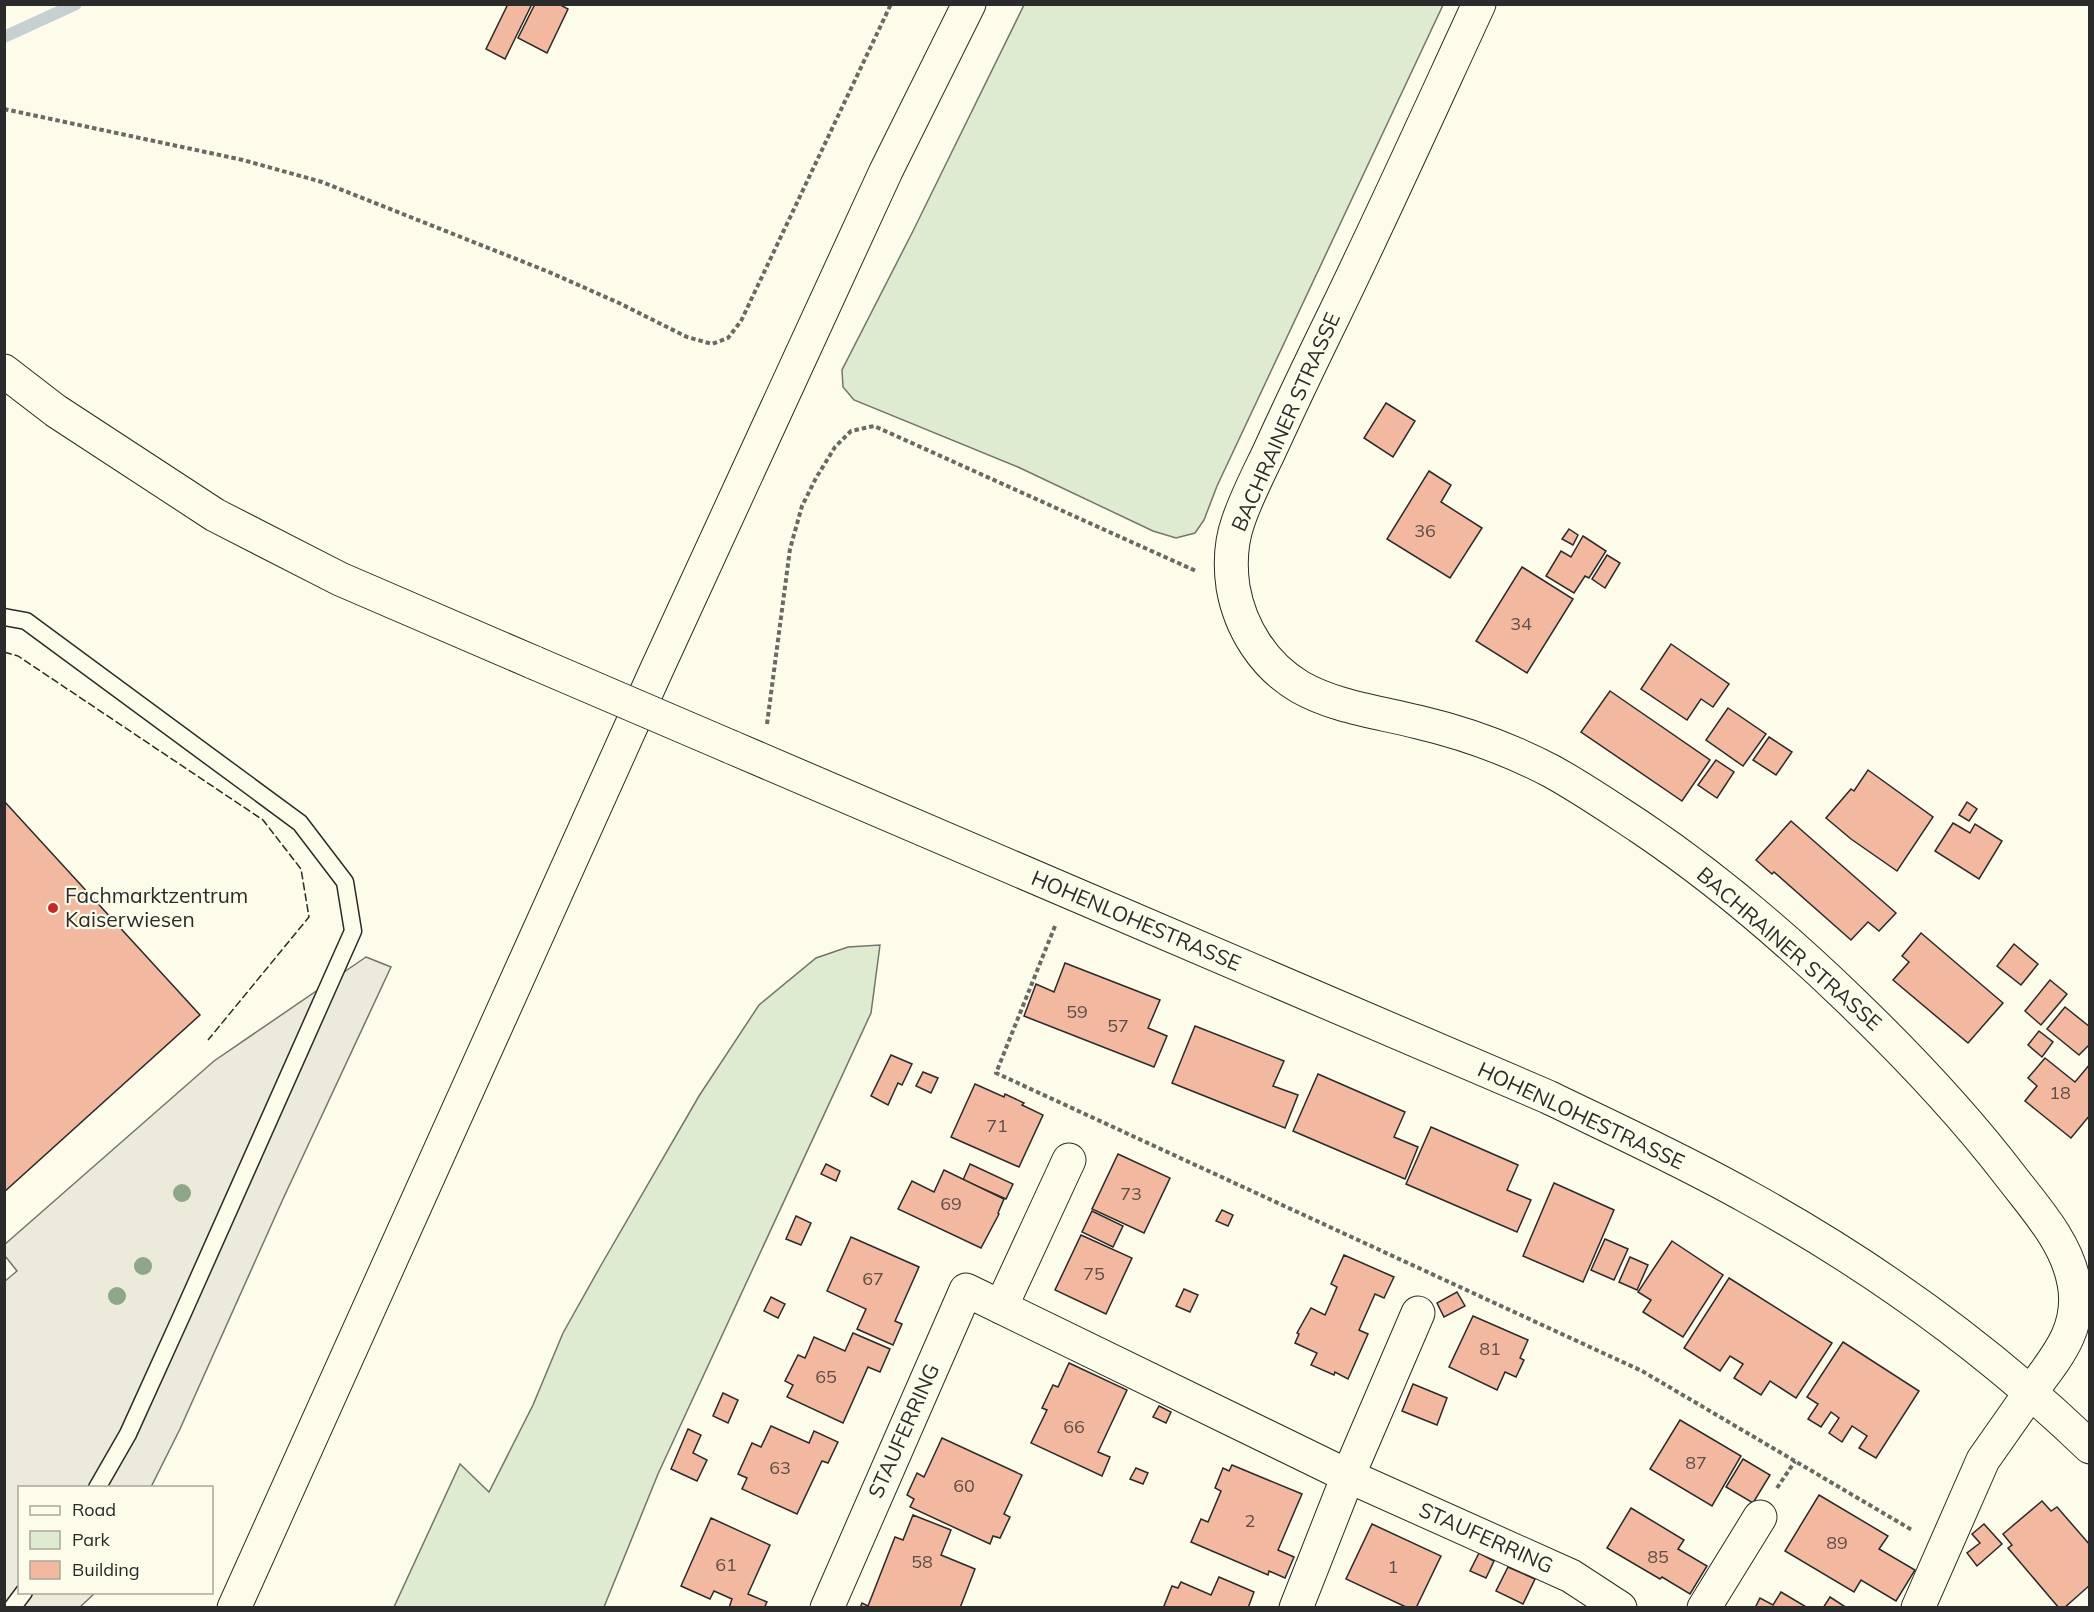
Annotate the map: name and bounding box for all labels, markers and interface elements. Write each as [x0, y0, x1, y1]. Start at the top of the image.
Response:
street label: BACHRAINER STRASSE [1225, 308, 1345, 535]
house number: 36 [1414, 519, 1436, 542]
house number: 34 [1510, 612, 1532, 635]
street label: BACHRAINER STRASSE [1692, 861, 1887, 1036]
street label: HOHENLOHESTRASSE [1028, 864, 1245, 976]
place label: Fachmarktzentrum Kaiserwiesen [65, 882, 248, 932]
marker: Fachmarktzentrum Kaiserwiesen [46, 901, 60, 915]
house number: 59 [1066, 1000, 1088, 1023]
house number: 57 [1107, 1014, 1129, 1037]
street label: HOHENLOHESTRASSE [1474, 1056, 1689, 1174]
house number: 18 [2049, 1081, 2071, 1104]
house number: 71 [986, 1114, 1008, 1137]
house number: 73 [1120, 1182, 1142, 1205]
house number: 69 [940, 1192, 962, 1215]
house number: 75 [1083, 1262, 1105, 1285]
house number: 67 [862, 1267, 884, 1290]
house number: 81 [1479, 1337, 1501, 1360]
street label: STAUFERRING [862, 1359, 944, 1502]
house number: 65 [815, 1365, 837, 1388]
house number: 66 [1063, 1415, 1085, 1438]
house number: 87 [1685, 1451, 1707, 1474]
house number: 63 [769, 1456, 791, 1479]
house number: 60 [953, 1474, 975, 1497]
legend [18, 1486, 213, 1594]
street label: STAUFERRING [1415, 1496, 1558, 1578]
text: Road [72, 1498, 116, 1521]
house number: 2 [1245, 1509, 1255, 1532]
text: Park [72, 1528, 111, 1551]
house number: 89 [1826, 1531, 1848, 1554]
house number: 85 [1647, 1545, 1669, 1568]
house number: 58 [911, 1550, 933, 1573]
house number: 61 [715, 1553, 737, 1576]
house number: 1 [1388, 1555, 1398, 1578]
text: Building [72, 1558, 140, 1581]

